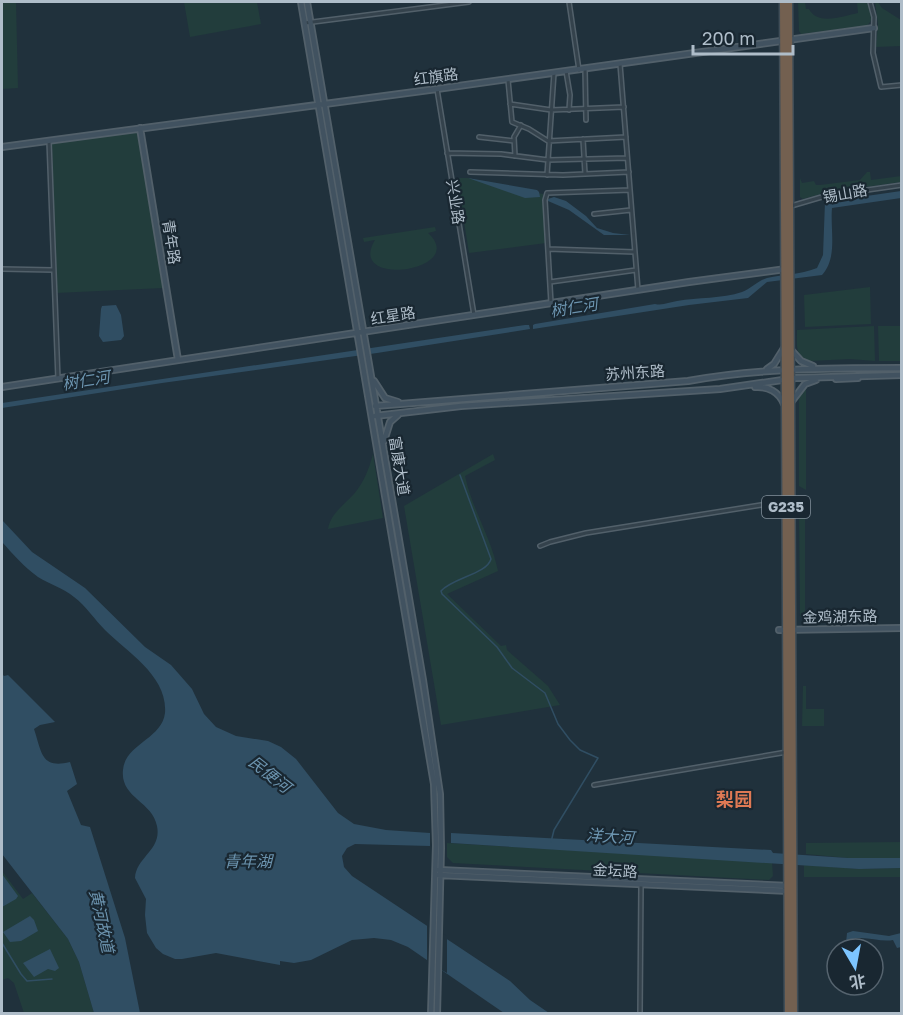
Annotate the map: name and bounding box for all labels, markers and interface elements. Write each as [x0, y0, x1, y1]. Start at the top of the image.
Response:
scale bar [693, 18, 794, 56]
text: 200 m [702, 27, 755, 49]
street label: 红旗路 [412, 64, 459, 88]
street label: 兴业路 [444, 178, 468, 225]
street label: 锡山路 [821, 180, 869, 206]
street label: 青年路 [160, 218, 184, 265]
water label: 树仁河 [549, 293, 602, 321]
street label: 红星路 [369, 303, 416, 327]
street label: 苏州东路 [604, 361, 665, 383]
water label: 树仁河 [61, 366, 114, 394]
street label: 富康大道 [386, 435, 414, 497]
road number: G235 [762, 496, 810, 518]
street label: 金鸡湖东路 [802, 606, 878, 626]
water label: 民便河 [245, 751, 297, 798]
district label: 梨园 [716, 788, 752, 810]
water label: 洋大河 [585, 824, 638, 848]
water label: 青年湖 [224, 851, 275, 871]
street label: 金坛路 [592, 860, 638, 880]
water label: 黄河故道 [86, 888, 119, 956]
north arrow [825, 937, 885, 997]
text: 北 [848, 971, 867, 993]

